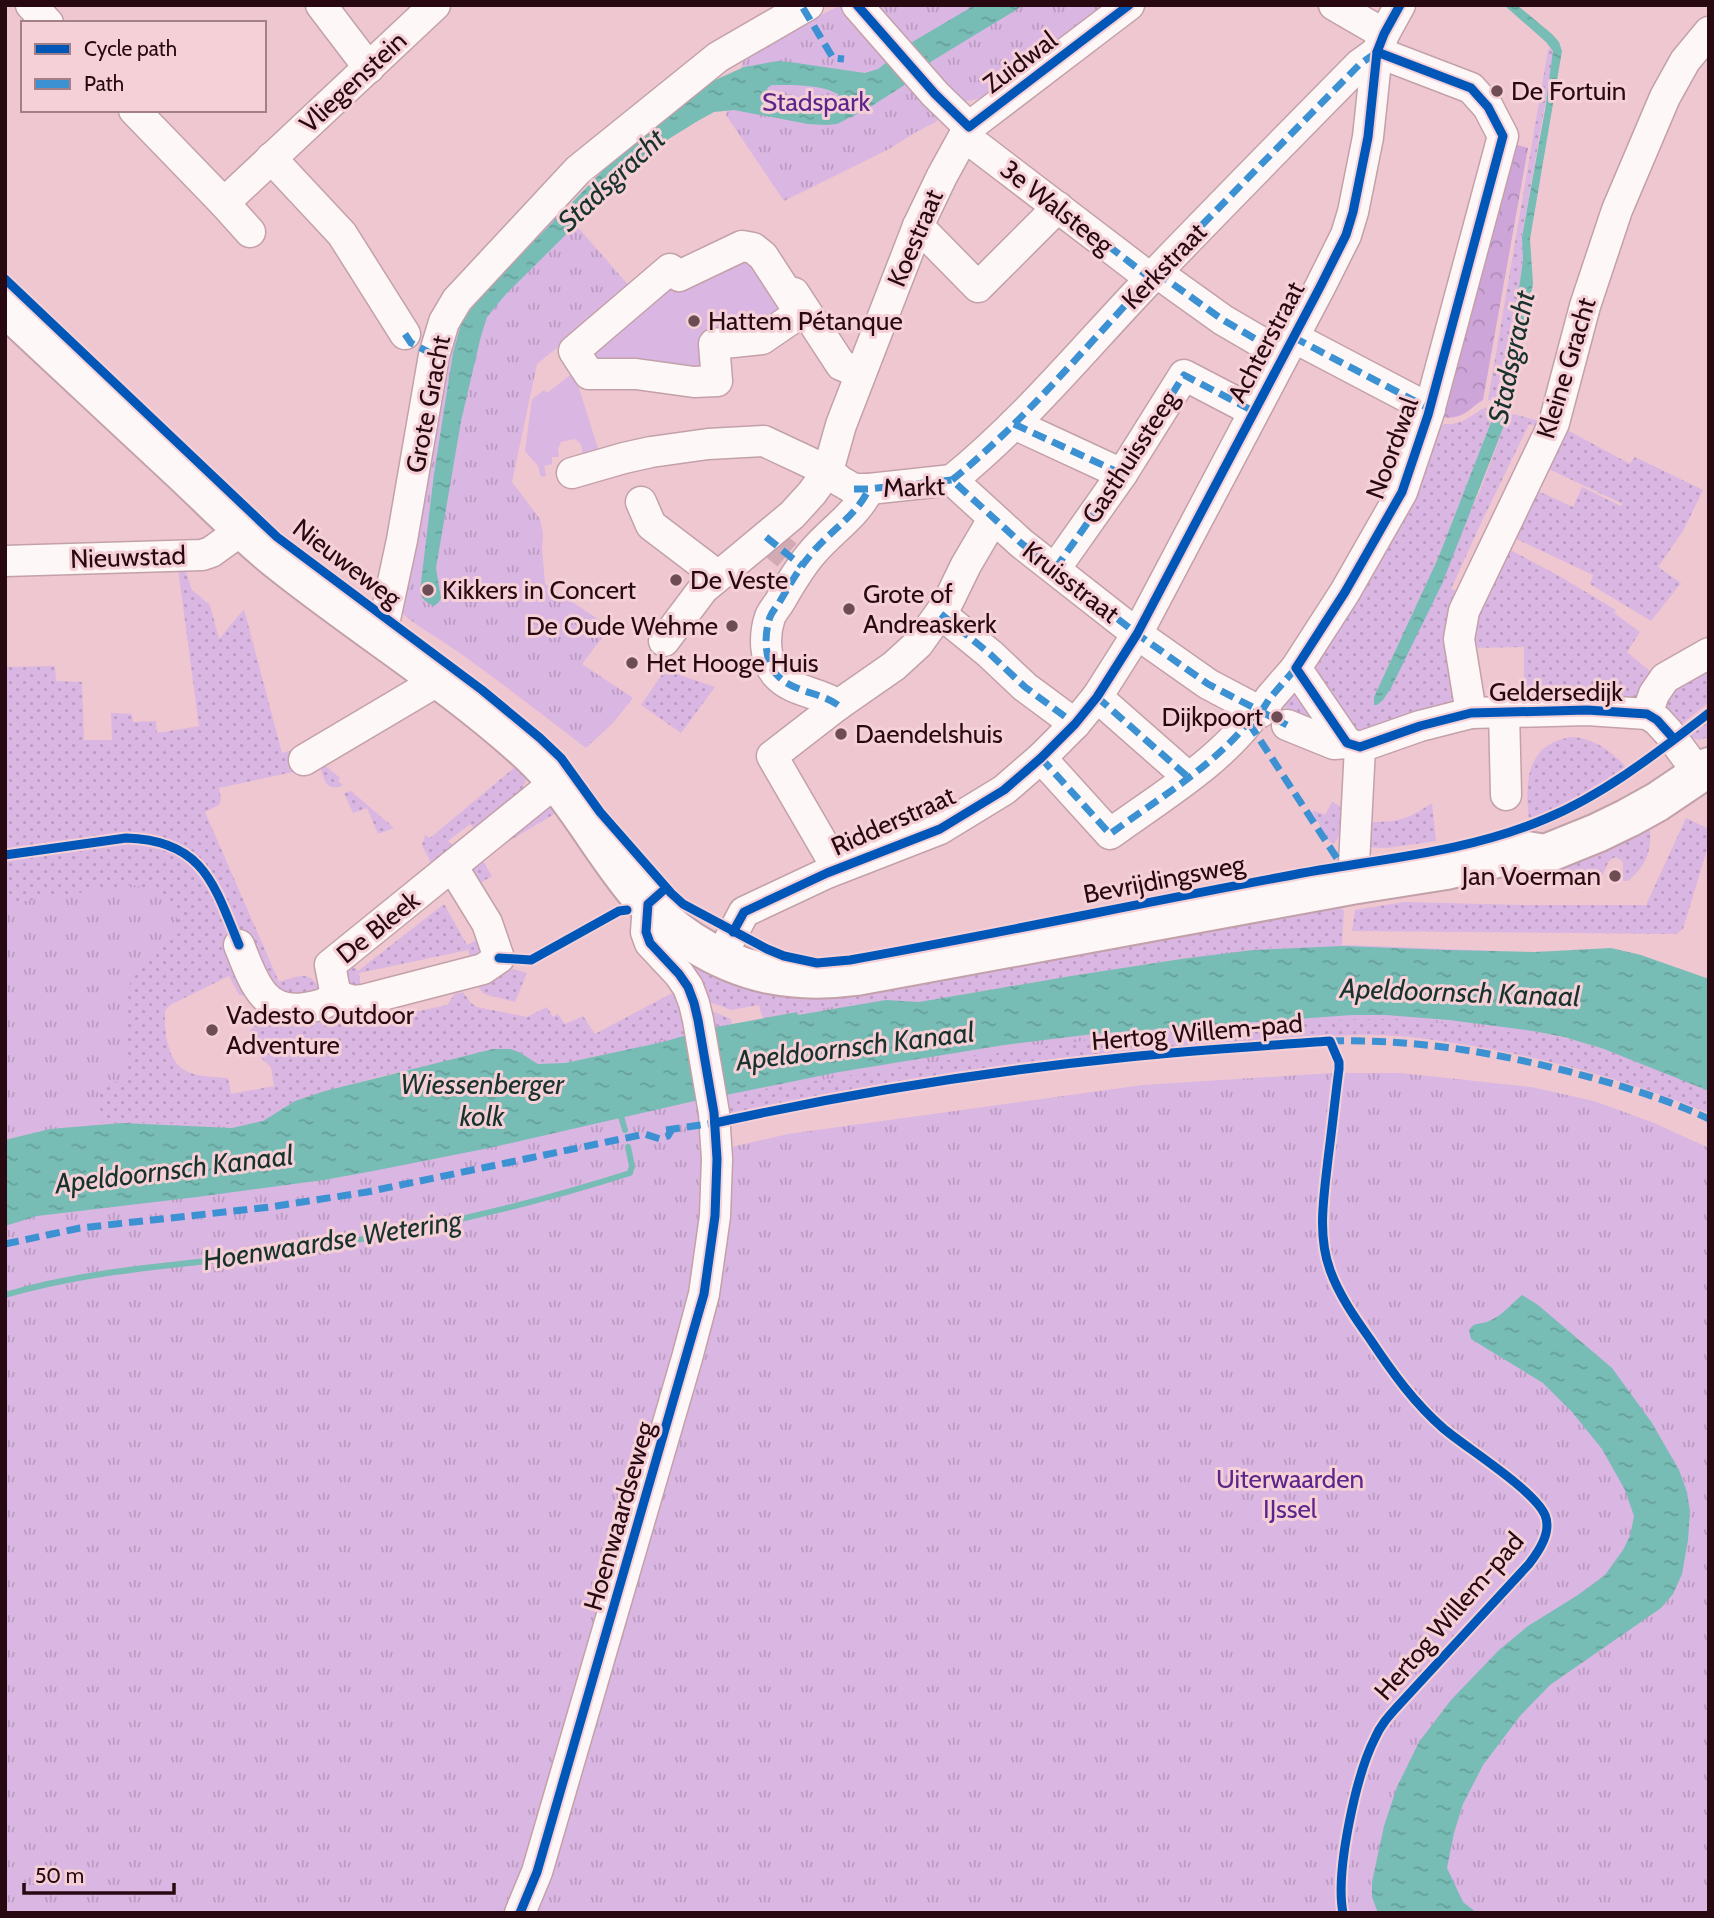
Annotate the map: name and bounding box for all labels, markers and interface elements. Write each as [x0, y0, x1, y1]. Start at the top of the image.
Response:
legend [21, 21, 266, 112]
street label: Vliegenstein [293, 24, 413, 140]
street label: Zuidwal [977, 24, 1063, 100]
text: Cycle path [84, 36, 177, 61]
text: Path [84, 71, 124, 96]
place label: De Fortuin [1511, 75, 1626, 107]
marker: De Fortuin [1489, 83, 1505, 99]
park label: Stadspark [762, 86, 870, 118]
water label: Stadsgracht [550, 121, 672, 238]
street label: 3e Walsteeg [994, 153, 1121, 262]
street label: Koestraat [880, 184, 950, 291]
street label: Kerkstraat [1115, 216, 1213, 316]
street label: Achterstraat [1221, 276, 1311, 408]
water label: Stadsgracht [1480, 287, 1542, 426]
street label: Kleine Gracht [1529, 294, 1603, 442]
place label: Hattem Pétanque [708, 305, 903, 337]
marker: Hattem Pétanque [686, 313, 702, 329]
street label: Grote Gracht [399, 332, 457, 475]
street label: Gasthuissteeg [1075, 383, 1186, 530]
street label: Noordwal [1359, 393, 1425, 503]
street label: Markt [882, 470, 946, 504]
street label: Nieuweweg [286, 512, 408, 615]
street label: Kruisstraat [1016, 534, 1126, 630]
street label: Nieuwstad [70, 539, 186, 575]
place label: De Veste [690, 564, 788, 596]
marker: De Veste [668, 572, 684, 588]
place label: Kikkers in Concert [442, 574, 636, 606]
place label: Grote of Andreaskerk [863, 578, 997, 640]
marker: Kikkers in Concert [420, 582, 436, 598]
marker: Grote of Andreaskerk [841, 601, 857, 617]
place label: De Oude Wehme [526, 610, 718, 642]
marker: De Oude Wehme [724, 618, 740, 634]
place label: Het Hooge Huis [646, 647, 819, 679]
marker: Het Hooge Huis [624, 655, 640, 671]
street label: Geldersedijk [1489, 676, 1623, 708]
place label: Dijkpoort [1162, 701, 1263, 733]
marker: Dijkpoort [1269, 709, 1285, 725]
place label: Daendelshuis [855, 718, 1003, 750]
marker: Daendelshuis [833, 726, 849, 742]
street label: Ridderstraat [826, 779, 960, 863]
street label: Bevrijdingsweg [1080, 847, 1249, 910]
place label: Jan Voerman [1461, 860, 1601, 892]
marker: Jan Voerman [1607, 868, 1623, 884]
street label: De Bleek [330, 884, 426, 970]
water label: Apeldoornsch Kanaal [1338, 971, 1581, 1013]
place label: Vadesto Outdoor Adventure [226, 999, 415, 1061]
street label: Hertog Willem-pad [1090, 1007, 1304, 1057]
water label: Apeldoornsch Kanaal [732, 1014, 977, 1078]
marker: Vadesto Outdoor Adventure [204, 1022, 220, 1038]
water label: Wiessenberger kolk [400, 1067, 565, 1133]
water label: Apeldoornsch Kanaal [51, 1137, 296, 1201]
water label: Hoenwaardse Wetering [200, 1203, 465, 1277]
street label: Hoenwaardseweg [577, 1417, 662, 1614]
park label: Uiterwaarden IJssel [1216, 1463, 1364, 1525]
street label: Hertog Willem-pad [1367, 1526, 1531, 1706]
scale bar [24, 1852, 175, 1896]
text: 50 m [35, 1863, 84, 1888]

